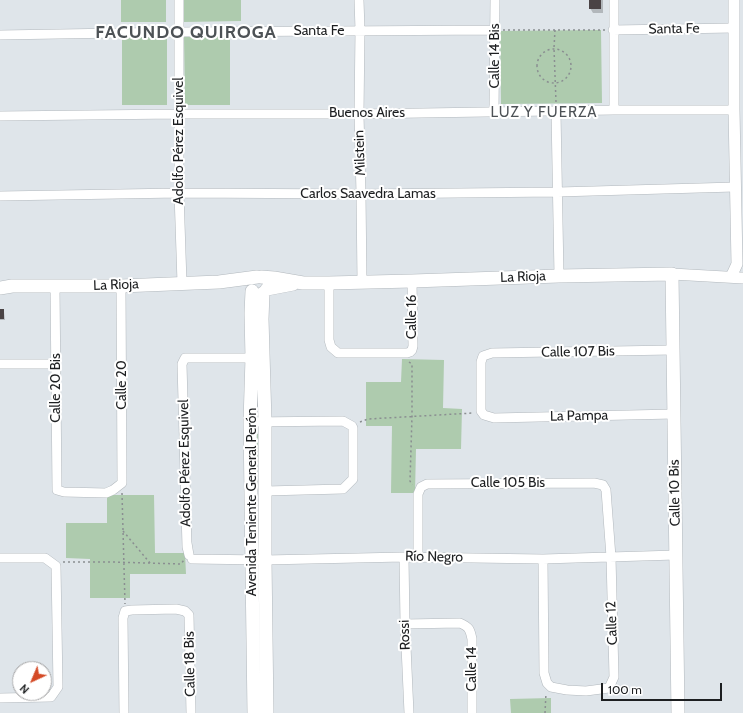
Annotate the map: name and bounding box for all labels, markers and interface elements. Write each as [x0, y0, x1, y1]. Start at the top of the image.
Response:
street label: Santa Fe [648, 20, 700, 38]
district label: FACUNDO QUIROGA [95, 22, 277, 44]
street label: Santa Fe [293, 23, 345, 39]
street label: Calle 14 Bis [487, 23, 503, 89]
street label: Adolfo Pérez Esquivel [171, 77, 187, 205]
district label: LUZ Y FUERZA [490, 104, 598, 122]
street label: Buenos Aires [329, 105, 405, 121]
street label: Milstein [351, 130, 369, 176]
street label: Carlos Saavedra Lamas [300, 186, 436, 202]
street label: La Rioja [500, 268, 546, 286]
street label: La Rioja [93, 276, 139, 294]
street label: Calle 16 [404, 295, 420, 339]
street label: Calle 107 Bis [541, 343, 615, 361]
street label: Calle 20 Bis [48, 353, 64, 423]
street label: Calle 20 [114, 360, 130, 410]
street label: Adolfo Pérez Esquivel [175, 399, 195, 527]
street label: La Pampa [550, 407, 608, 425]
street label: Avenida Teniente General Perón [244, 408, 260, 596]
street label: Calle 10 Bis [666, 459, 684, 527]
street label: Calle 105 Bis [471, 475, 545, 491]
street label: Río Negro [405, 548, 463, 566]
street label: Calle 12 [603, 601, 621, 645]
street label: Rossi [396, 619, 414, 651]
street label: Calle 18 Bis [181, 631, 199, 697]
street label: Calle 14 [464, 647, 480, 691]
north arrow [12, 661, 52, 701]
scale bar [603, 675, 724, 701]
text: N [17, 681, 32, 697]
text: 100 m [608, 682, 642, 697]

